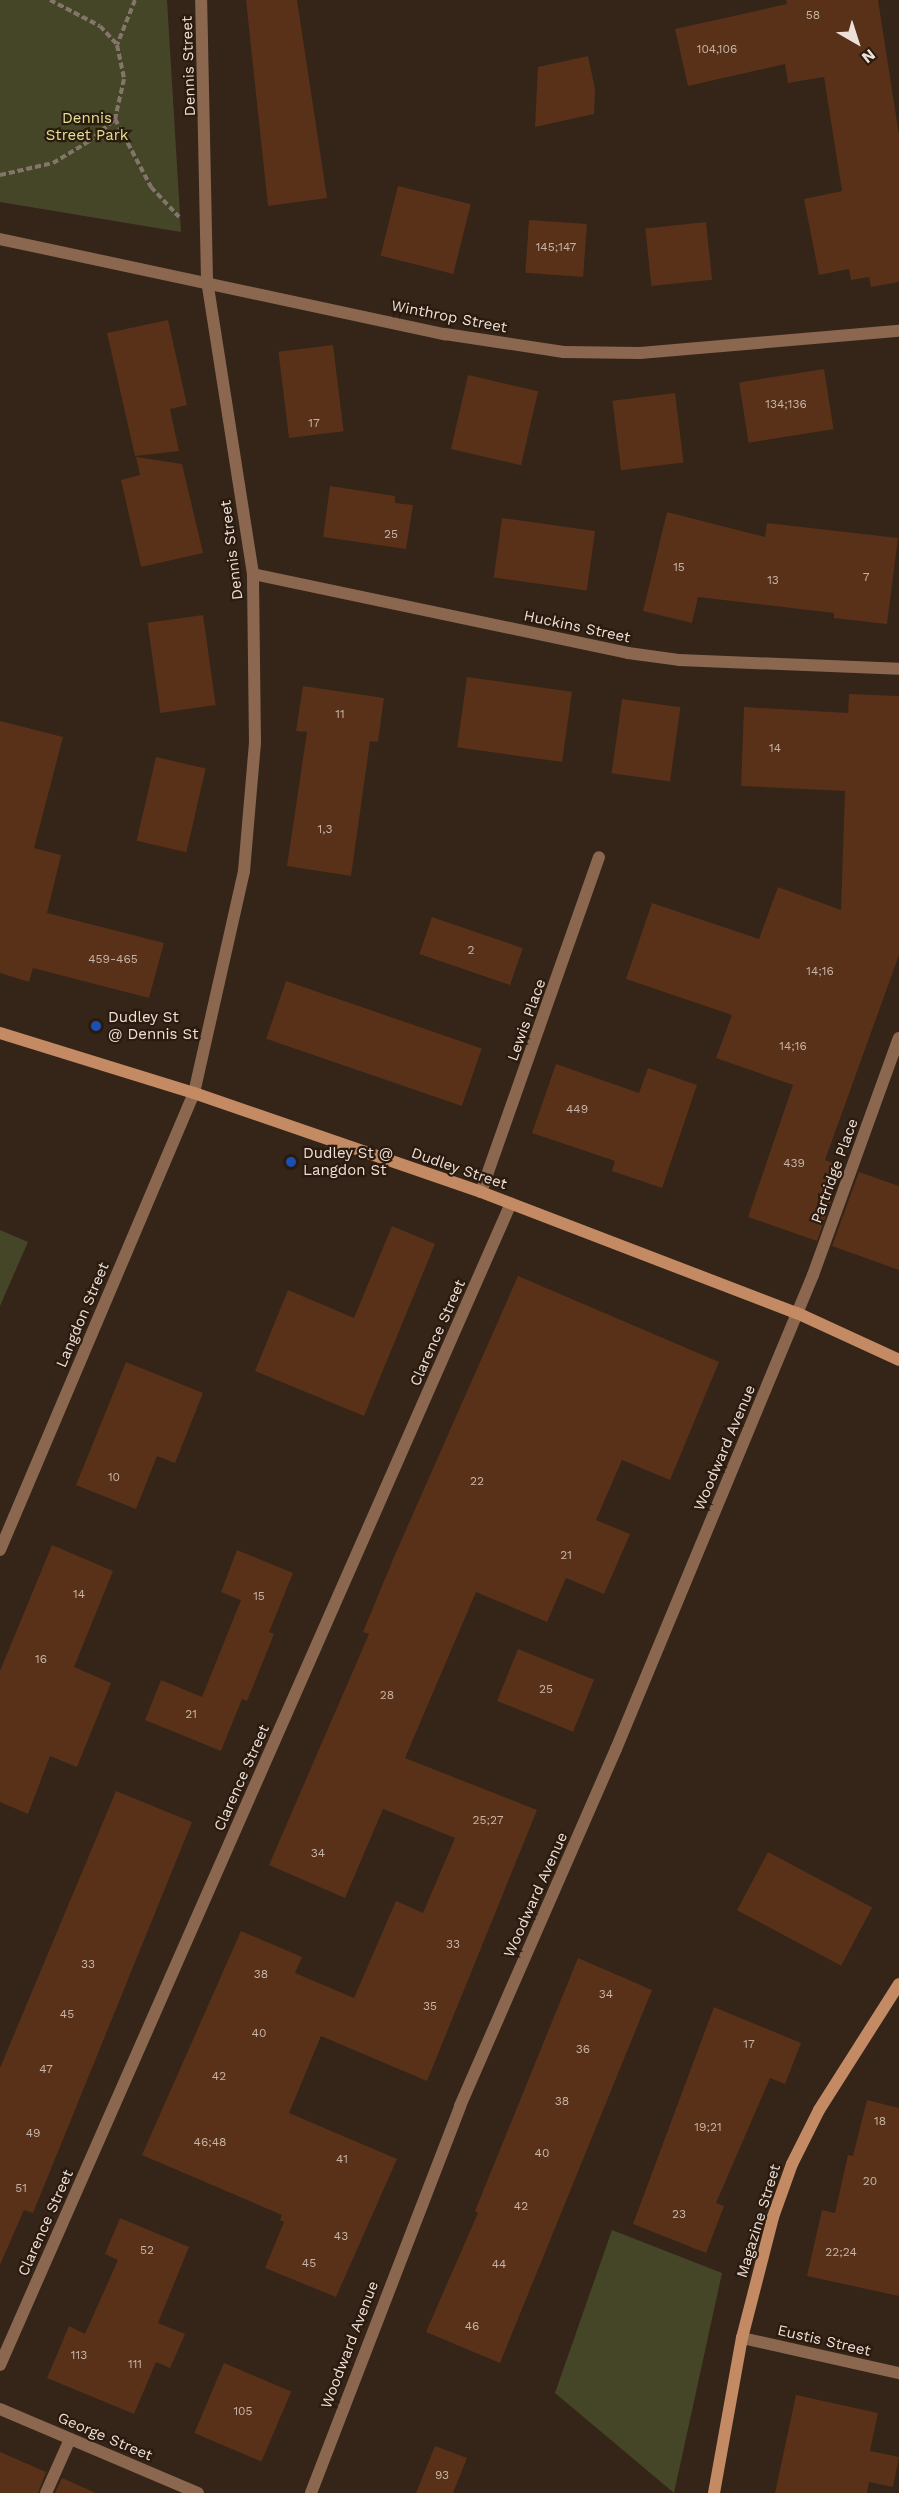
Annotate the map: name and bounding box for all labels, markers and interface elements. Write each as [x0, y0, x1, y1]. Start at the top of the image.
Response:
house number: 58 [806, 9, 820, 23]
north arrow [827, 12, 887, 72]
street label: Dennis Street [178, 16, 200, 116]
house number: 104,106 [697, 43, 737, 57]
text: N [858, 45, 879, 67]
park label: Dennis Street Park [46, 109, 128, 144]
house number: 145;147 [536, 241, 576, 255]
street label: Winthrop Street [390, 297, 508, 337]
house number: 134;136 [765, 398, 807, 412]
house number: 17 [308, 417, 320, 431]
street label: Dennis Street [217, 499, 247, 601]
house number: 25 [384, 528, 398, 542]
house number: 15 [673, 561, 685, 575]
house number: 7 [863, 571, 869, 585]
house number: 13 [767, 574, 779, 588]
street label: Huckins Street [522, 607, 632, 647]
house number: 11 [335, 708, 345, 722]
house number: 14 [769, 742, 781, 756]
house number: 1,3 [318, 823, 332, 837]
house number: 2 [468, 944, 474, 958]
house number: 459-465 [88, 953, 138, 967]
house number: 14;16 [806, 965, 834, 979]
street label: Lewis Place [504, 976, 550, 1064]
place label: Dudley St @ Dennis St [108, 1008, 198, 1043]
marker: Dudley St @ Dennis St [89, 1019, 103, 1033]
house number: 14;16 [779, 1040, 807, 1054]
house number: 449 [566, 1103, 588, 1117]
street label: Partridge Place [808, 1116, 862, 1226]
place label: Dudley St @ Langdon St [303, 1144, 394, 1179]
street label: Dudley Street [409, 1144, 509, 1194]
marker: Dudley St @ Langdon St [284, 1155, 298, 1169]
house number: 439 [783, 1157, 805, 1171]
street label: Langdon Street [53, 1260, 113, 1370]
street label: Clarence Street [406, 1277, 470, 1389]
street label: Woodward Avenue [690, 1382, 760, 1514]
house number: 10 [108, 1471, 120, 1485]
house number: 22 [470, 1475, 484, 1489]
house number: 21 [560, 1549, 572, 1563]
house number: 14 [73, 1588, 85, 1602]
house number: 15 [253, 1590, 265, 1604]
house number: 16 [35, 1653, 47, 1667]
house number: 25 [539, 1683, 553, 1697]
house number: 28 [380, 1689, 394, 1703]
house number: 21 [185, 1708, 197, 1722]
street label: Clarence Street [210, 1722, 274, 1834]
house number: 25;27 [472, 1814, 504, 1828]
street label: Woodward Avenue [500, 1829, 572, 1961]
house number: 34 [311, 1847, 325, 1861]
house number: 33 [446, 1938, 460, 1952]
house number: 33 [81, 1958, 95, 1972]
house number: 38 [254, 1968, 268, 1982]
house number: 34 [599, 1988, 613, 2002]
house number: 35 [423, 2000, 437, 2014]
house number: 45 [60, 2008, 74, 2022]
house number: 40 [252, 2027, 266, 2041]
house number: 17 [743, 2038, 755, 2052]
house number: 36 [576, 2043, 590, 2057]
house number: 47 [39, 2063, 53, 2077]
house number: 42 [212, 2070, 226, 2084]
house number: 38 [555, 2095, 569, 2109]
house number: 18 [874, 2115, 886, 2129]
house number: 19;21 [694, 2121, 722, 2135]
house number: 49 [26, 2127, 40, 2141]
house number: 46;48 [194, 2136, 226, 2150]
house number: 40 [535, 2147, 549, 2161]
house number: 41 [336, 2153, 348, 2167]
street label: Magazine Street [733, 2162, 785, 2280]
street label: Clarence Street [14, 2167, 78, 2279]
house number: 20 [863, 2175, 877, 2189]
house number: 51 [15, 2182, 27, 2196]
house number: 42 [514, 2200, 528, 2214]
house number: 23 [672, 2208, 686, 2222]
house number: 43 [334, 2230, 348, 2244]
house number: 52 [140, 2244, 154, 2258]
house number: 22;24 [825, 2246, 857, 2260]
house number: 45 [302, 2257, 316, 2271]
house number: 44 [492, 2258, 506, 2272]
street label: Woodward Avenue [317, 2278, 383, 2412]
house number: 46 [465, 2320, 479, 2334]
street label: Eustis Street [776, 2322, 872, 2360]
house number: 113 [71, 2349, 87, 2363]
house number: 111 [128, 2358, 142, 2372]
house number: 105 [233, 2405, 253, 2419]
street label: George Street [55, 2409, 155, 2465]
house number: 93 [435, 2469, 449, 2483]

